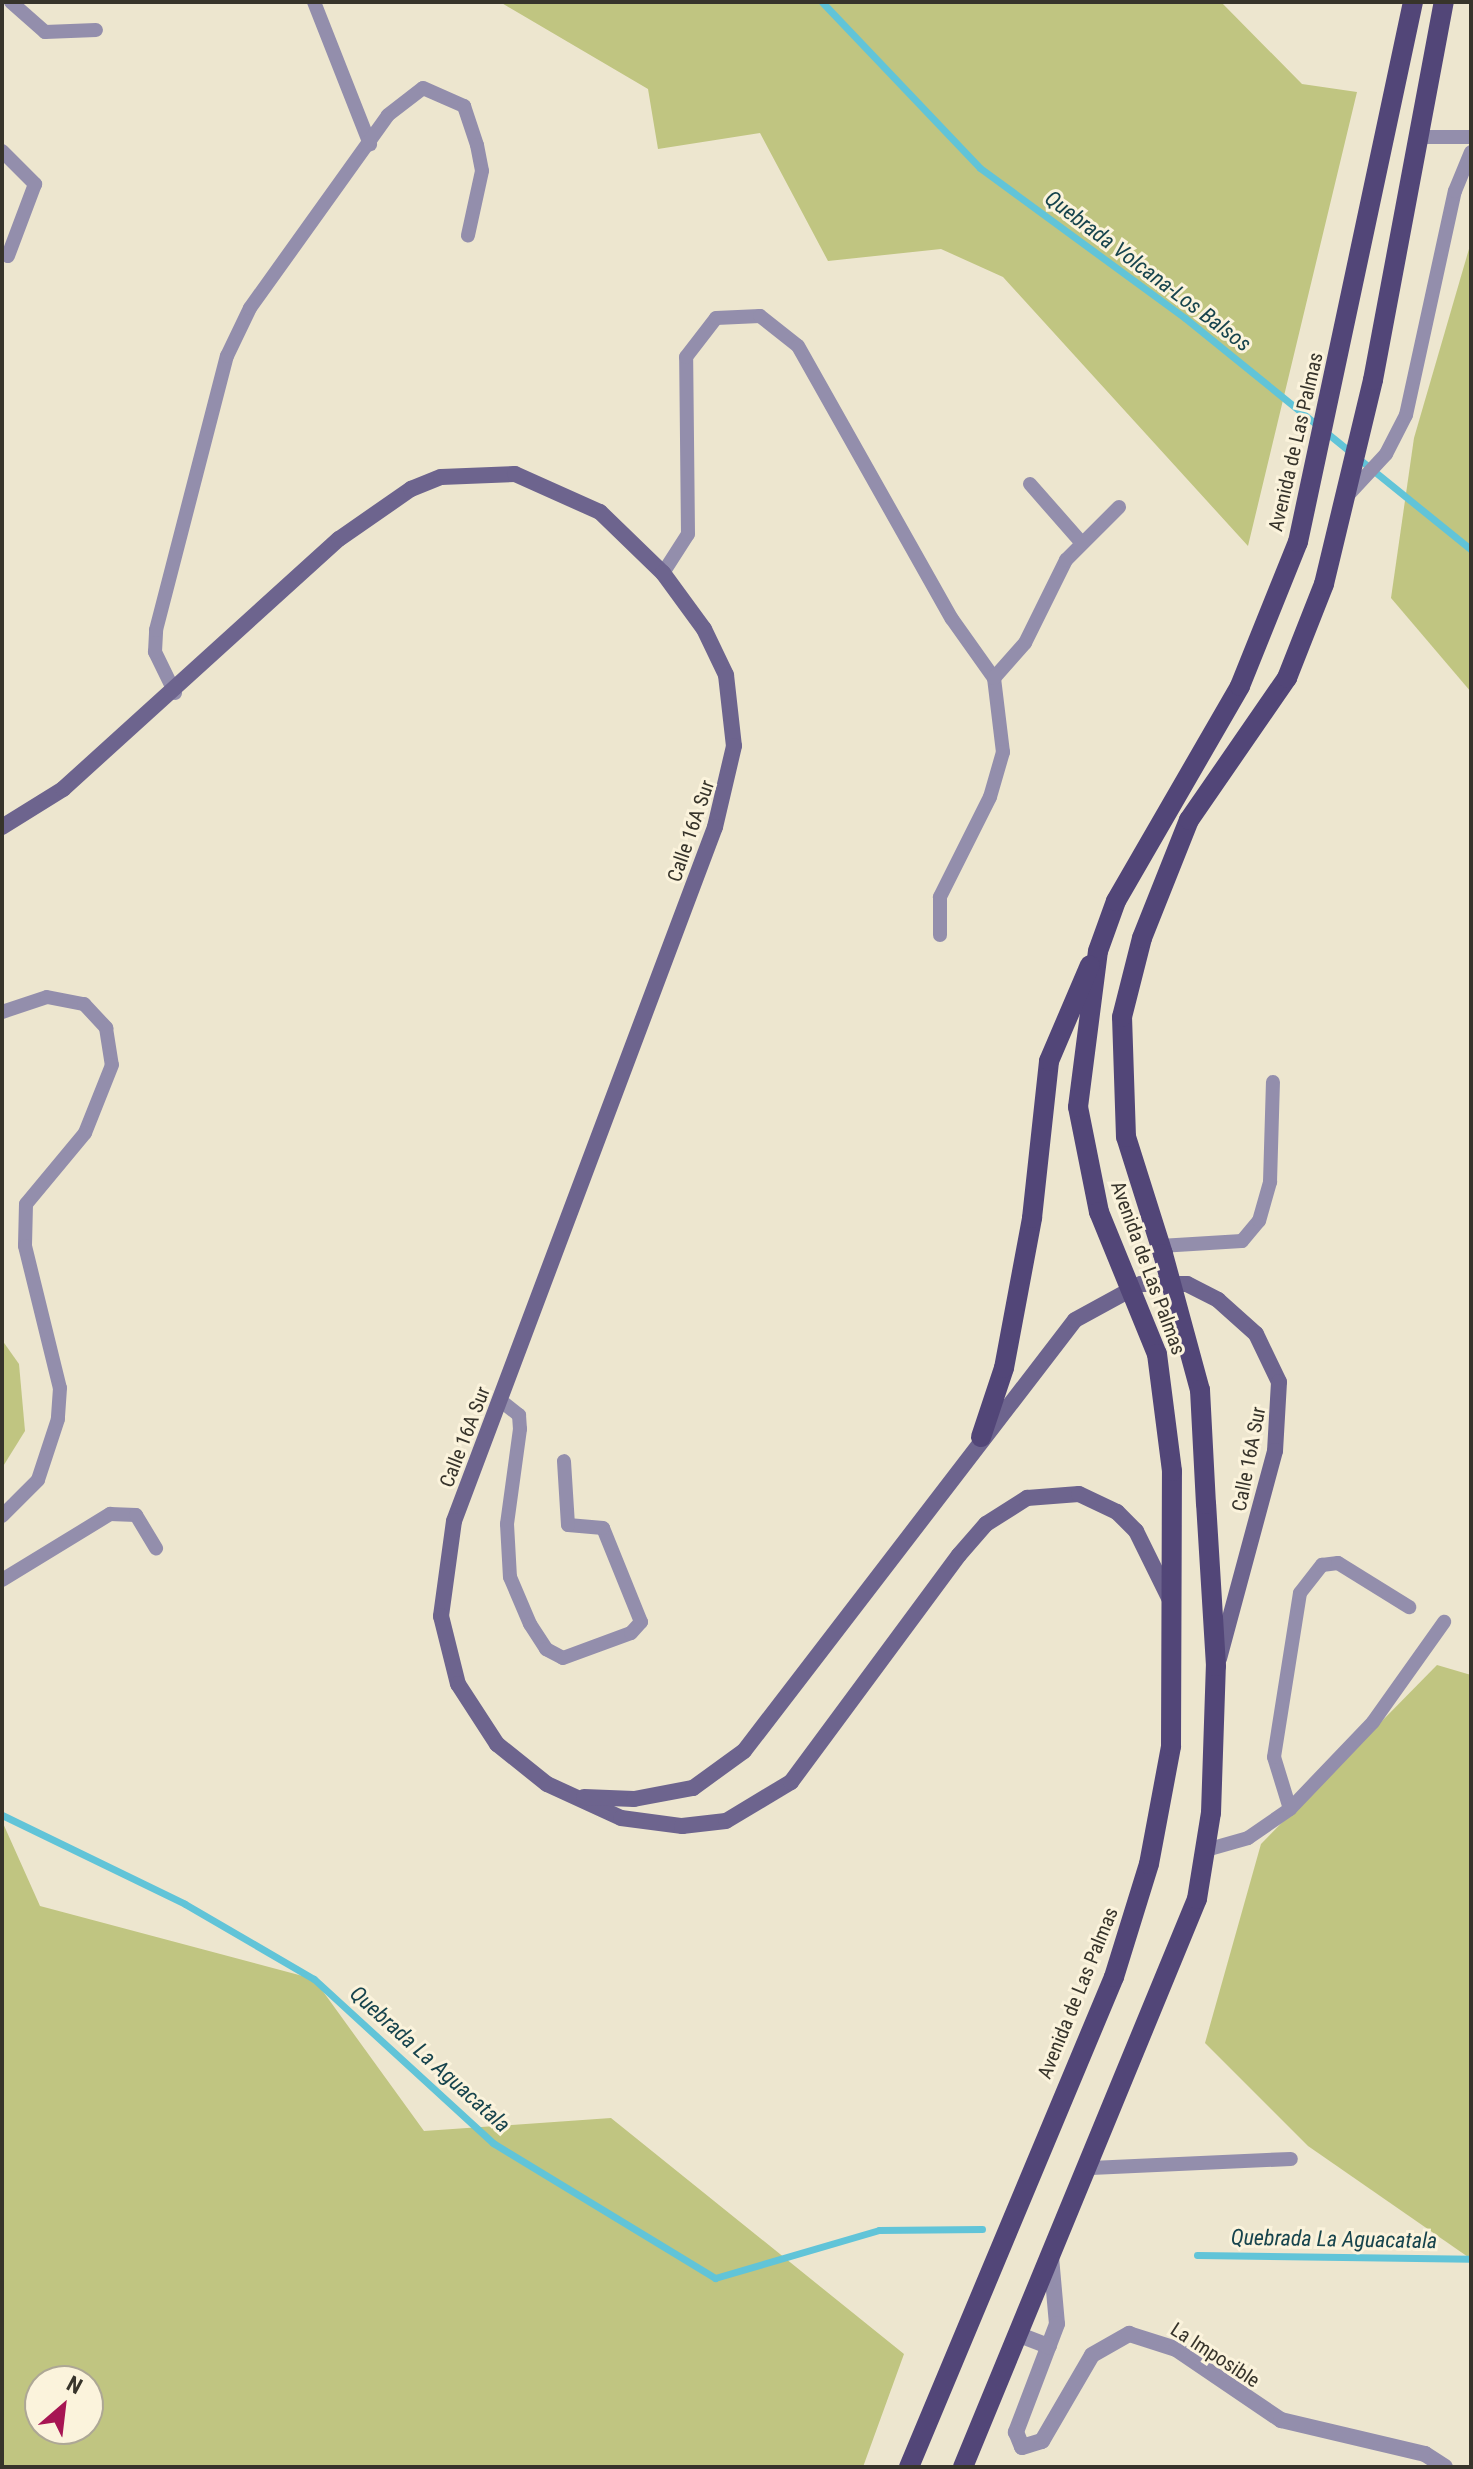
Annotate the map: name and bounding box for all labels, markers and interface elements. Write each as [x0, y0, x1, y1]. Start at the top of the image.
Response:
water label: Quebrada Volcana-Los Balsos [1040, 185, 1256, 357]
street label: Avenida de Las Palmas [1264, 350, 1328, 534]
street label: Calle 16A Sur [662, 777, 720, 885]
street label: Avenida de Las Palmas [1105, 1178, 1191, 1358]
street label: Calle 16A Sur [435, 1383, 495, 1491]
street label: Calle 16A Sur [1227, 1405, 1271, 1513]
street label: Avenida de Las Palmas [1033, 1904, 1123, 2082]
water label: Quebrada La Aguacatala [345, 1980, 515, 2138]
water label: Quebrada La Aguacatala [1231, 2224, 1437, 2254]
street label: La Imposible [1166, 2317, 1264, 2393]
north arrow [24, 2365, 104, 2445]
text: N [63, 2371, 86, 2399]

